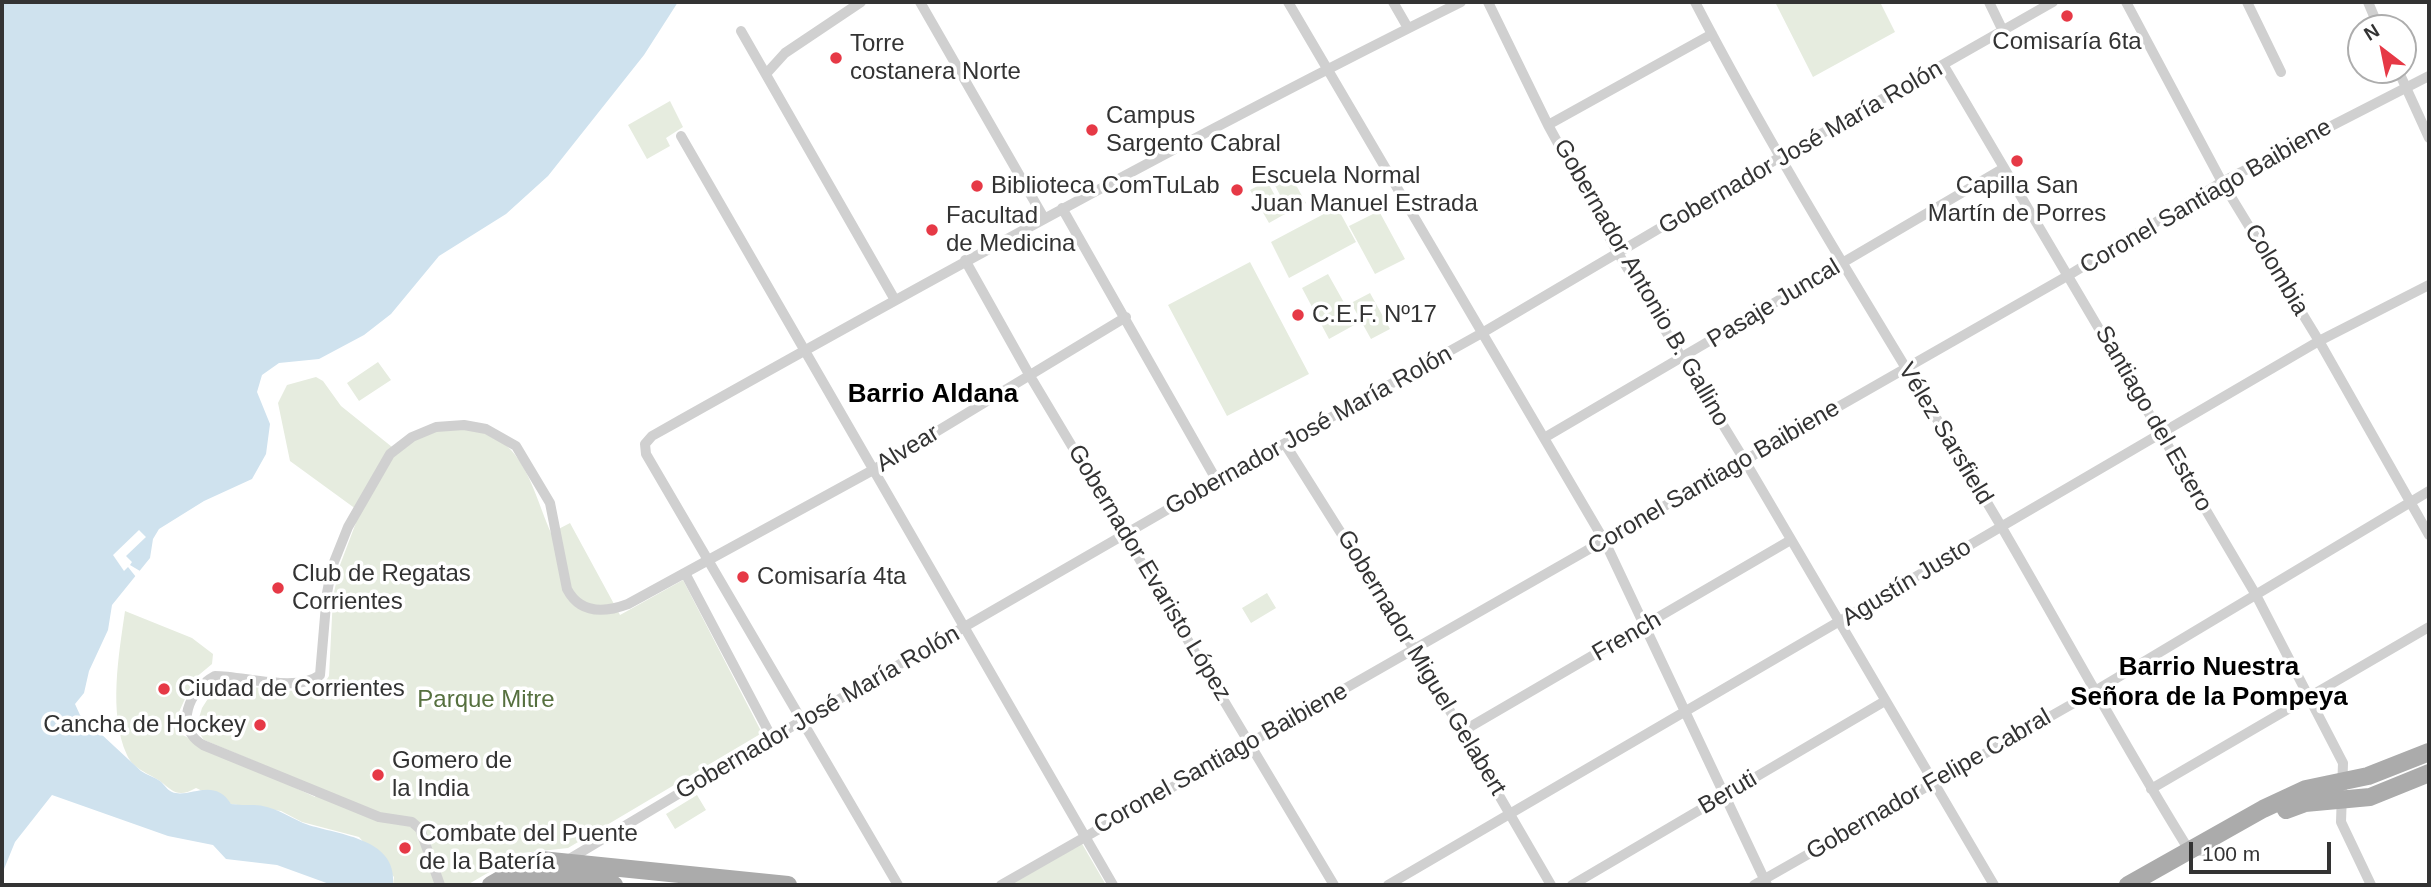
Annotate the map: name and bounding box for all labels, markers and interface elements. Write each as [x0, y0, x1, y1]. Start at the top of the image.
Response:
marker: Comisaría 6ta [2059, 8, 2075, 24]
north arrow [2347, 14, 2417, 84]
text: N [2360, 20, 2383, 45]
place label: Comisaría 6ta [1992, 28, 2142, 56]
place label: Torre costanera Norte [850, 30, 1021, 86]
marker: Torre costanera Norte [828, 50, 844, 66]
street label: Gobernador José María Rolón [1654, 55, 1948, 241]
place label: Campus Sargento Cabral [1106, 102, 1281, 158]
street label: Coronel Santiago Baibiene [2075, 113, 2337, 281]
marker: Campus Sargento Cabral [1084, 122, 1100, 138]
street label: Gobernador Antonio B. Gallino [1547, 134, 1735, 432]
marker: Capilla San Martín de Porres [2009, 153, 2025, 169]
place label: Escuela Normal Juan Manuel Estrada [1251, 162, 1478, 218]
place label: Biblioteca ComTuLab [991, 172, 1220, 200]
place label: Capilla San Martín de Porres [1928, 172, 2106, 228]
marker: Biblioteca ComTuLab [969, 178, 985, 194]
marker: Escuela Normal Juan Manuel Estrada [1229, 182, 1245, 198]
place label: Facultad de Medicina [946, 202, 1075, 258]
street label: Colombia [2238, 219, 2314, 321]
marker: Facultad de Medicina [924, 222, 940, 238]
street label: Pasaje Juncal [1703, 253, 1845, 355]
place label: C.E.F. Nº17 [1312, 301, 1437, 329]
marker: C.E.F. Nº17 [1290, 307, 1306, 323]
street label: Santiago del Estero [2088, 321, 2218, 517]
street label: Gobernador José María Rolón [1161, 340, 1457, 522]
street label: Vélez Sarsfield [1891, 358, 1999, 510]
district label: Barrio Aldana [848, 379, 1018, 411]
street label: Coronel Santiago Baibiene [1583, 394, 1845, 562]
street label: Alvear [871, 419, 945, 479]
street label: Gobernador Evaristo López [1061, 440, 1237, 706]
street label: Gobernador Miguel Gelabert [1330, 525, 1512, 801]
street label: Agustín Justo [1837, 533, 1977, 633]
place label: Club de Regatas Corrientes [292, 560, 471, 616]
place label: Comisaría 4ta [757, 563, 906, 591]
marker: Comisaría 4ta [735, 569, 751, 585]
marker: Club de Regatas Corrientes [270, 580, 286, 596]
street label: French [1587, 606, 1667, 668]
street label: Gobernador José María Rolón [671, 620, 965, 806]
district label: Barrio Nuestra Señora de la Pompeya [2070, 652, 2348, 714]
place label: Ciudad de Corrientes [178, 675, 405, 703]
street label: Coronel Santiago Baibiene [1089, 677, 1353, 841]
marker: Ciudad de Corrientes [156, 681, 172, 697]
park label: Parque Mitre [417, 686, 555, 714]
street label: Gobernador Felipe Cabral [1802, 703, 2056, 867]
place label: Cancha de Hockey [43, 711, 246, 739]
marker: Cancha de Hockey [252, 717, 268, 733]
place label: Gomero de la India [392, 747, 512, 803]
street label: Beruti [1694, 765, 1762, 821]
marker: Gomero de la India [370, 767, 386, 783]
place label: Combate del Puente de la Batería [419, 820, 638, 876]
scale bar [2193, 828, 2335, 872]
marker: Combate del Puente de la Batería [397, 840, 413, 856]
text: 100 m [2202, 842, 2260, 865]

